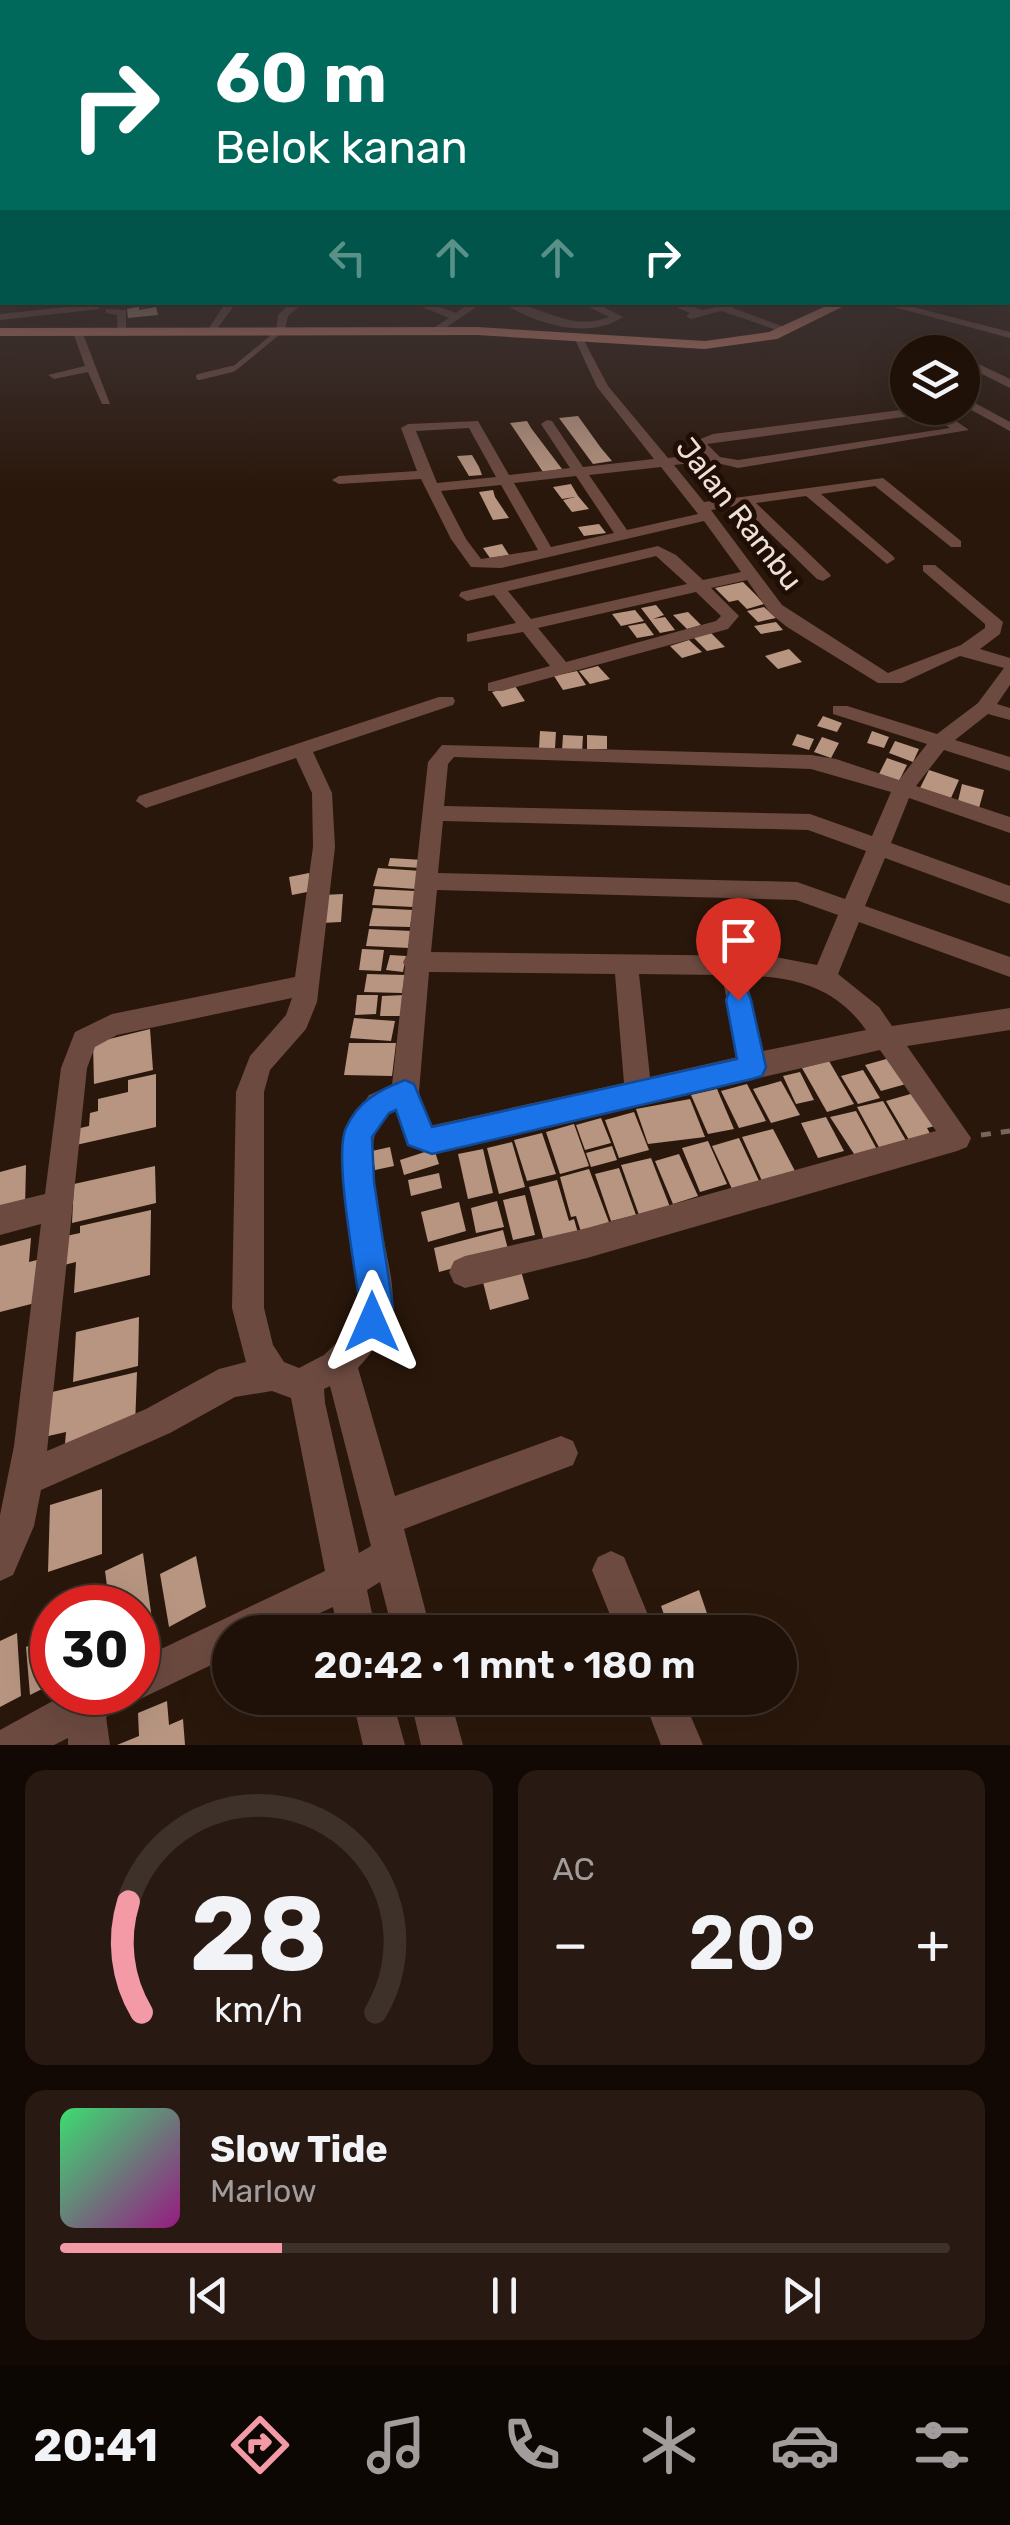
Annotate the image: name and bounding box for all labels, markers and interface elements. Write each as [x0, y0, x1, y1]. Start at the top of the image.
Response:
text: 60 m [215, 37, 387, 120]
icon: right [50, 40, 180, 170]
text: Belok kanan [215, 121, 468, 174]
icon: left [320, 230, 375, 285]
icon: ahead [425, 230, 480, 285]
icon: ahead [530, 230, 585, 285]
icon: right [635, 230, 690, 285]
map controls [890, 335, 980, 425]
button: layers [890, 335, 980, 425]
street label: Jalan Rambu [668, 431, 810, 597]
pin [696, 898, 781, 1001]
icon: arrive [711, 913, 766, 968]
position arrow [320, 1270, 424, 1374]
speed limit sign: 30 [30, 1585, 160, 1715]
text: 20:42 · 1 mnt · 180 m [313, 1642, 696, 1688]
text: AC [553, 1850, 595, 1888]
text: 28 [190, 1873, 328, 1996]
text: 20° [688, 1899, 816, 1988]
text: − [553, 1912, 588, 1977]
text: + [916, 1912, 950, 1977]
text: km/h [214, 1989, 303, 2031]
text: Slow Tide [210, 2126, 388, 2172]
text: Marlow [210, 2172, 317, 2210]
icon: previous [181, 2268, 236, 2323]
icon: pause [477, 2268, 532, 2323]
icon: next [774, 2268, 829, 2323]
icon: directions [225, 2410, 295, 2480]
icon: music [361, 2410, 431, 2480]
icon: phone [497, 2410, 567, 2480]
icon: climate [634, 2410, 704, 2480]
icon: car [770, 2410, 840, 2480]
icon: filters [907, 2410, 977, 2480]
text: 20:41 [33, 2419, 158, 2472]

